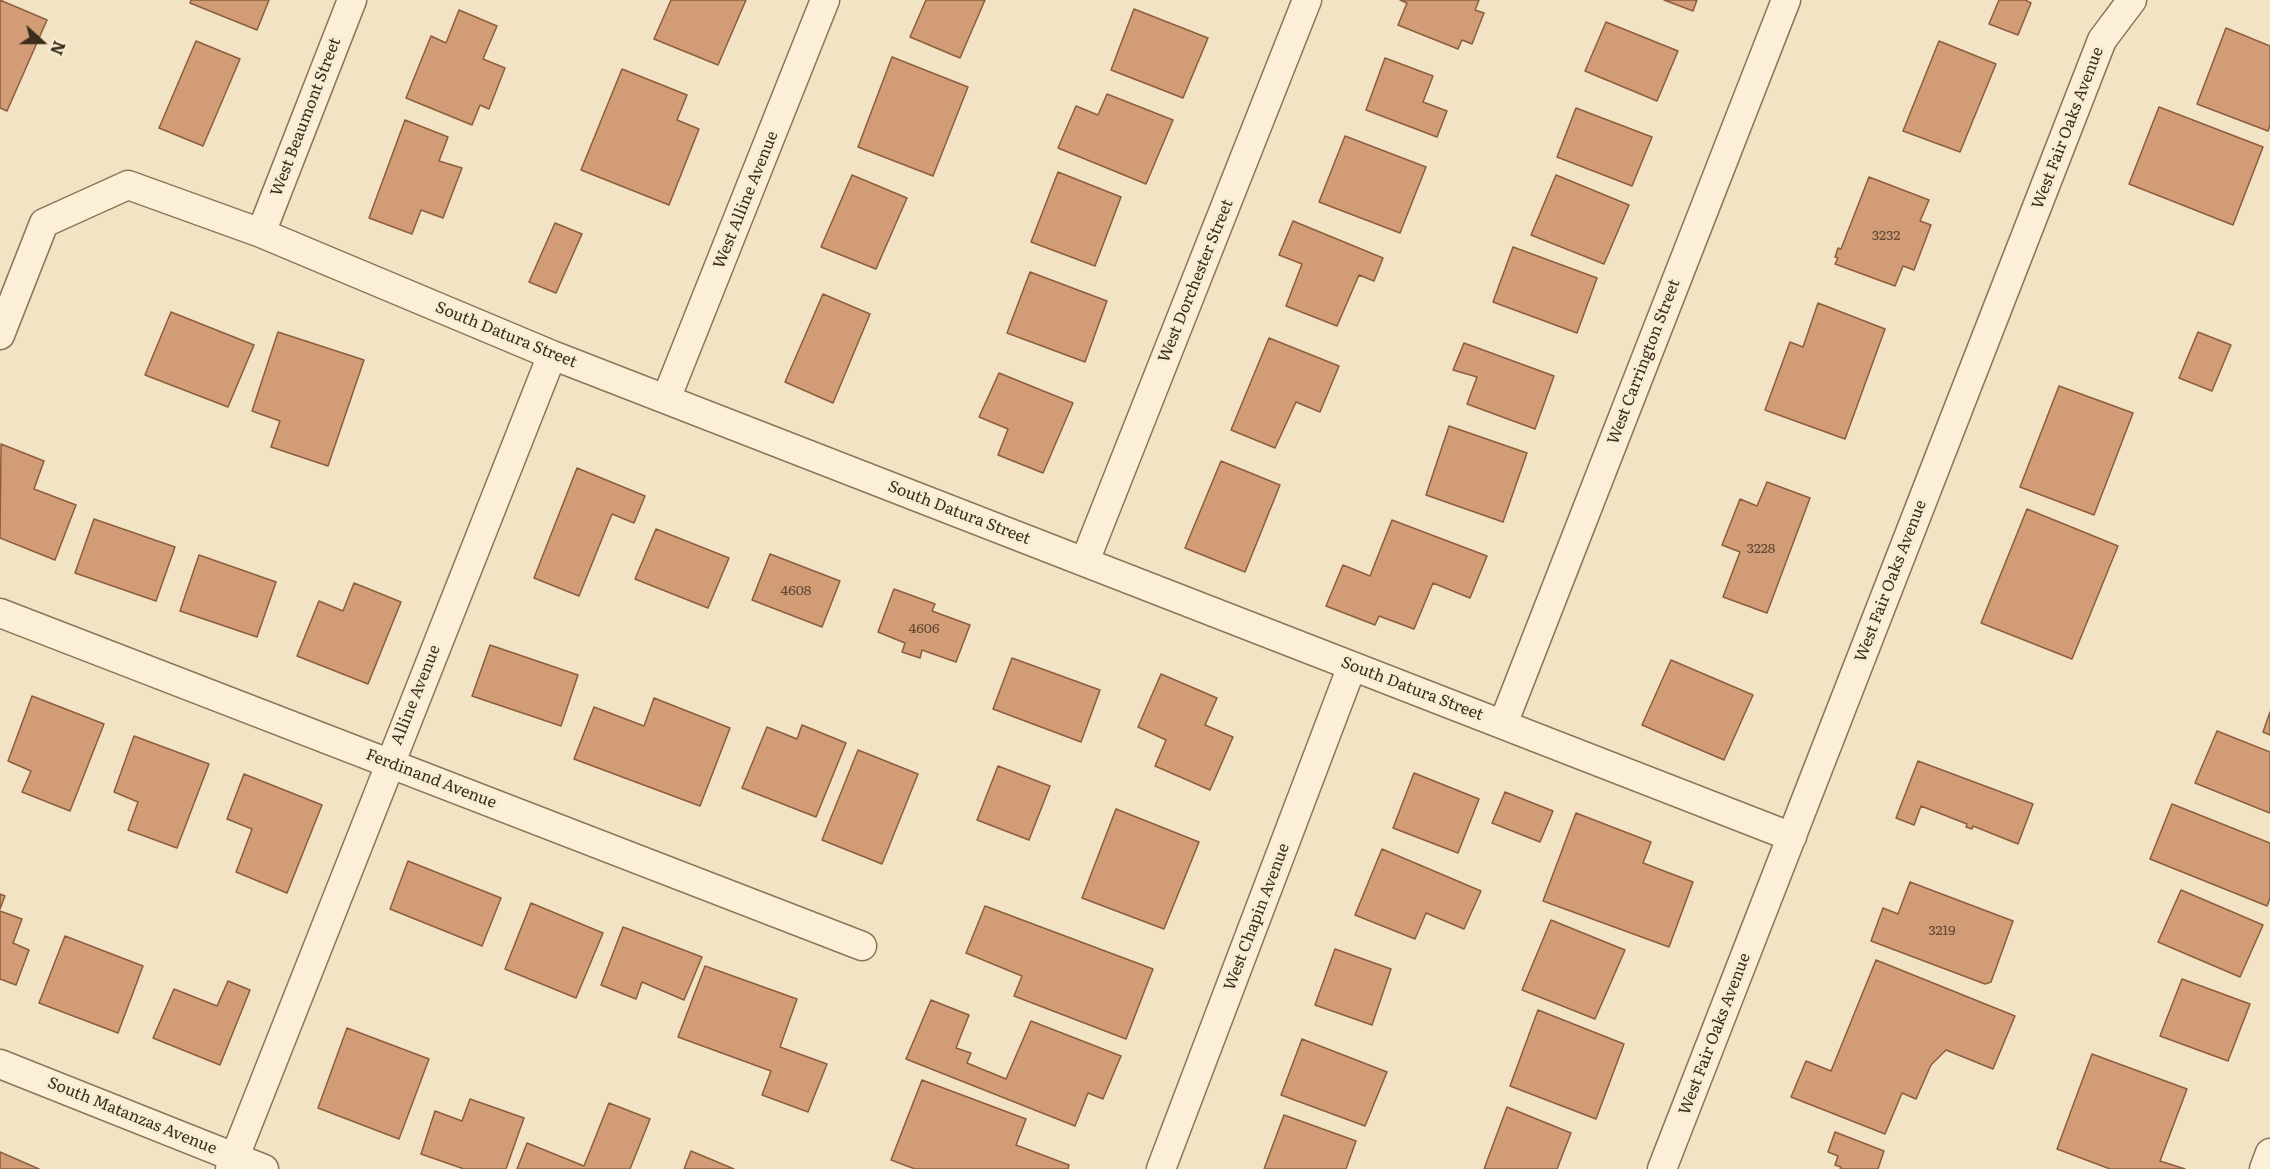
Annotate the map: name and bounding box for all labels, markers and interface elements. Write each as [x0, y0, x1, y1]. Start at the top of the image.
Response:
north arrow [12, 12, 72, 72]
street label: West Beaumont Street [267, 35, 345, 199]
text: N [45, 38, 72, 59]
street label: West Fair Oaks Avenue [2028, 44, 2108, 212]
street label: West Alline Avenue [710, 128, 782, 272]
street label: West Dorchester Street [1154, 197, 1238, 365]
house number: 3232 [1872, 228, 1900, 244]
street label: West Carrington Street [1604, 277, 1684, 447]
street label: South Datura Street [432, 298, 580, 372]
street label: South Datura Street [885, 477, 1033, 549]
street label: West Fair Oaks Avenue [1851, 497, 1931, 665]
house number: 3228 [1746, 541, 1776, 557]
house number: 4608 [780, 583, 812, 599]
house number: 4606 [909, 621, 939, 637]
street label: Alline Avenue [387, 642, 445, 748]
street label: South Datura Street [1338, 653, 1486, 725]
street label: Ferdinand Avenue [363, 745, 499, 813]
street label: West Chapin Avenue [1220, 841, 1294, 993]
house number: 3219 [1928, 923, 1956, 939]
street label: West Fair Oaks Avenue [1675, 950, 1755, 1118]
street label: South Matanzas Avenue [45, 1073, 219, 1159]

